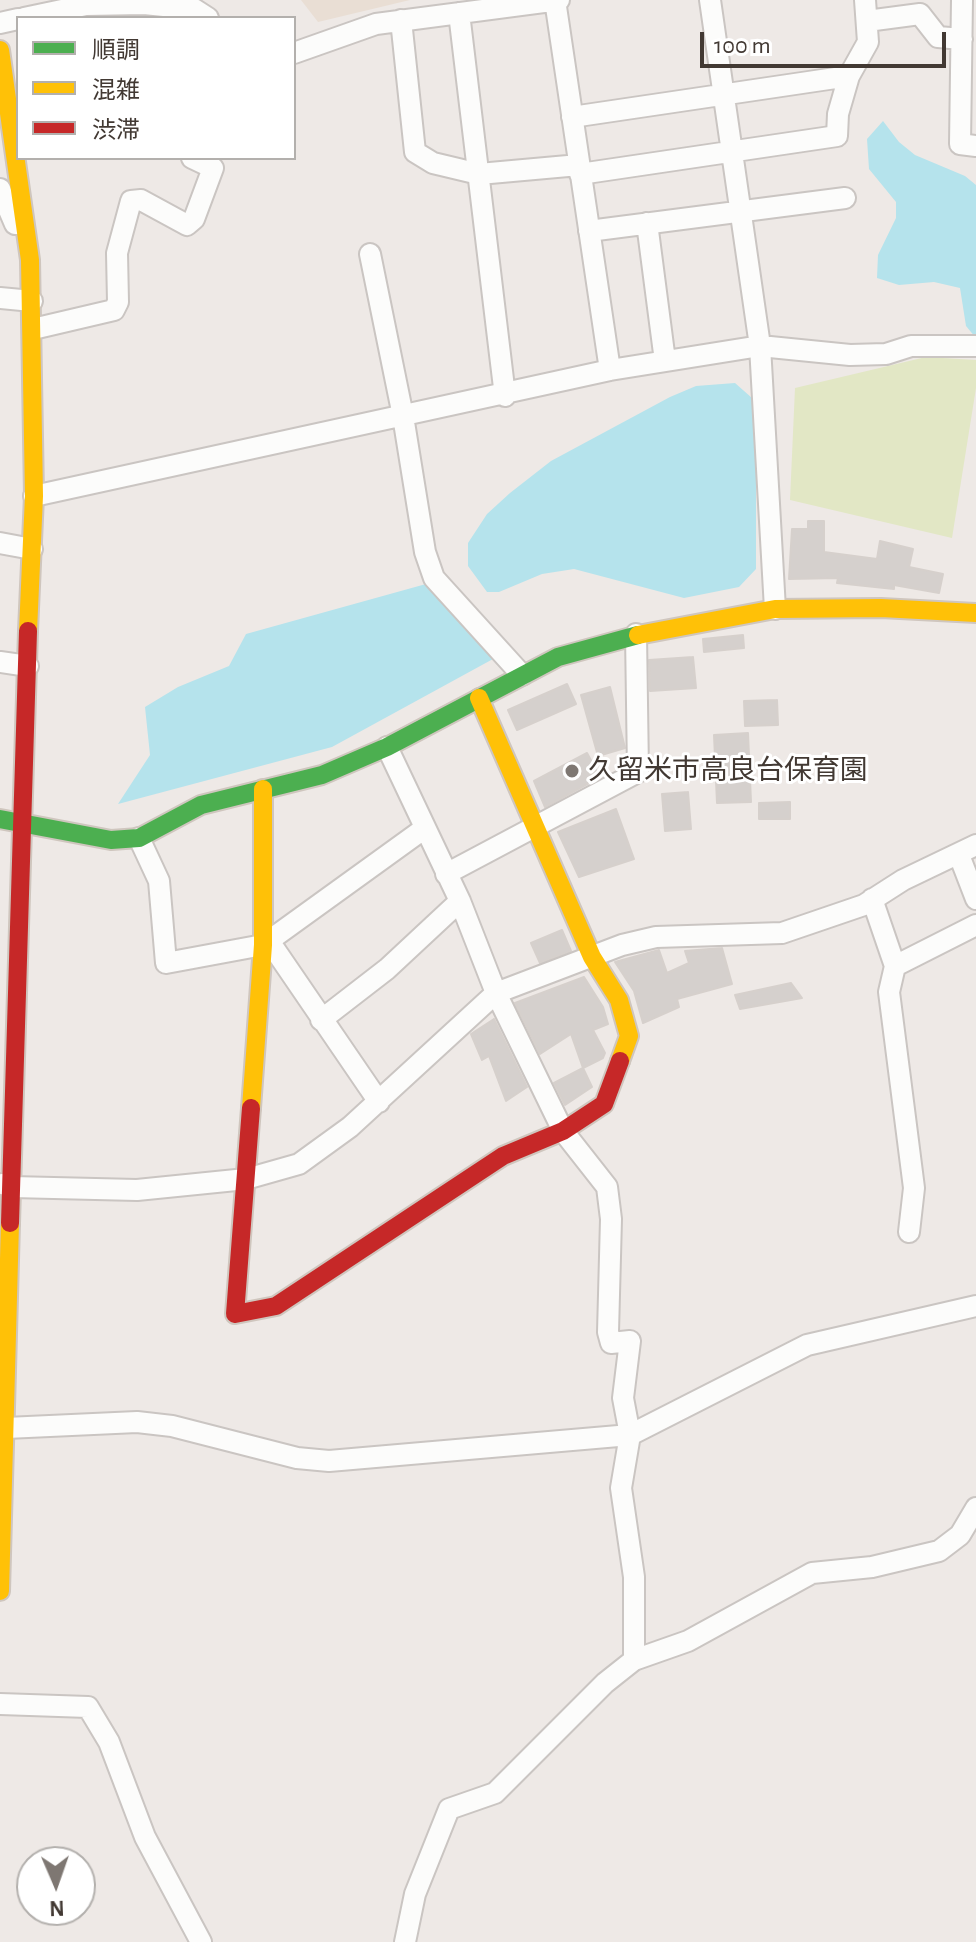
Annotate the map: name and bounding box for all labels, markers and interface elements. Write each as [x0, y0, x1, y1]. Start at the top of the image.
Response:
legend [16, 16, 296, 160]
scale bar [704, 16, 950, 66]
text: 100 m [714, 34, 771, 58]
text: 順調 [92, 39, 140, 63]
text: 混雑 [92, 79, 140, 103]
text: 渋滞 [92, 119, 140, 143]
place label: 久留米市高良台保育園 [588, 754, 868, 788]
marker: 久留米市高良台保育園 [563, 762, 581, 780]
north arrow [16, 1846, 96, 1926]
text: N [49, 1897, 65, 1919]

